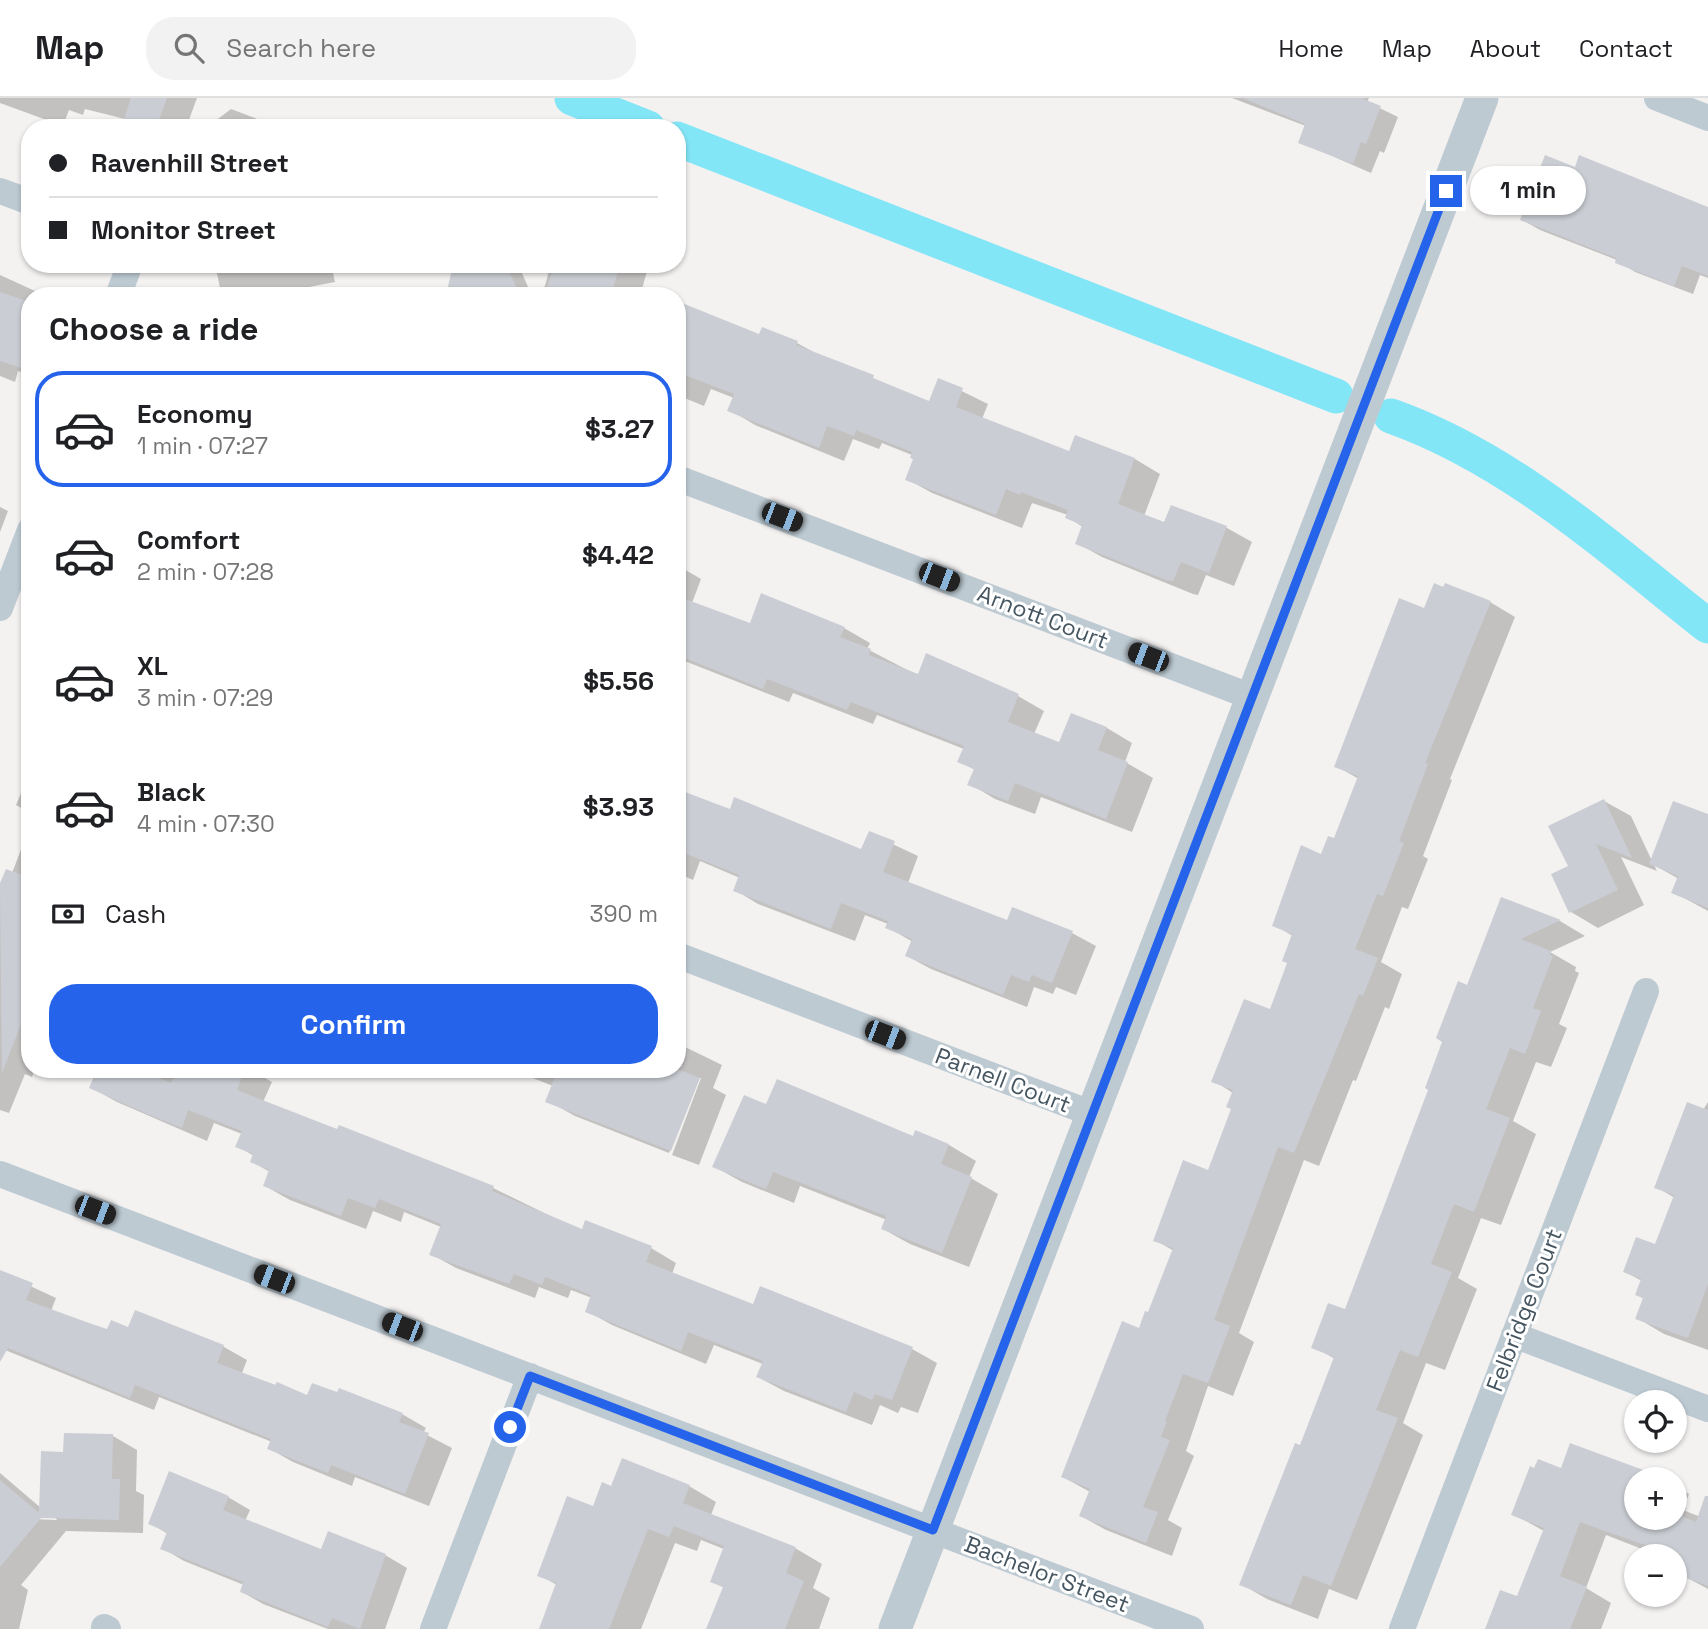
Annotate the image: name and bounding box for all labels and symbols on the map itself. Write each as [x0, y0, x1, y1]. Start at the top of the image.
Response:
callout: 1 min [1470, 166, 1586, 216]
route end [1430, 175, 1462, 207]
car [759, 500, 806, 534]
car [916, 560, 963, 594]
street label: Arnott Court [973, 578, 1113, 656]
car [1125, 640, 1172, 674]
car [862, 1018, 909, 1052]
street label: Parnell Court [931, 1040, 1075, 1120]
car [72, 1193, 119, 1227]
street label: Felbridge Court [1479, 1224, 1569, 1396]
car [251, 1262, 298, 1296]
car [379, 1310, 426, 1344]
route start [494, 1411, 526, 1443]
street label: Bachelor Street [960, 1529, 1134, 1619]

